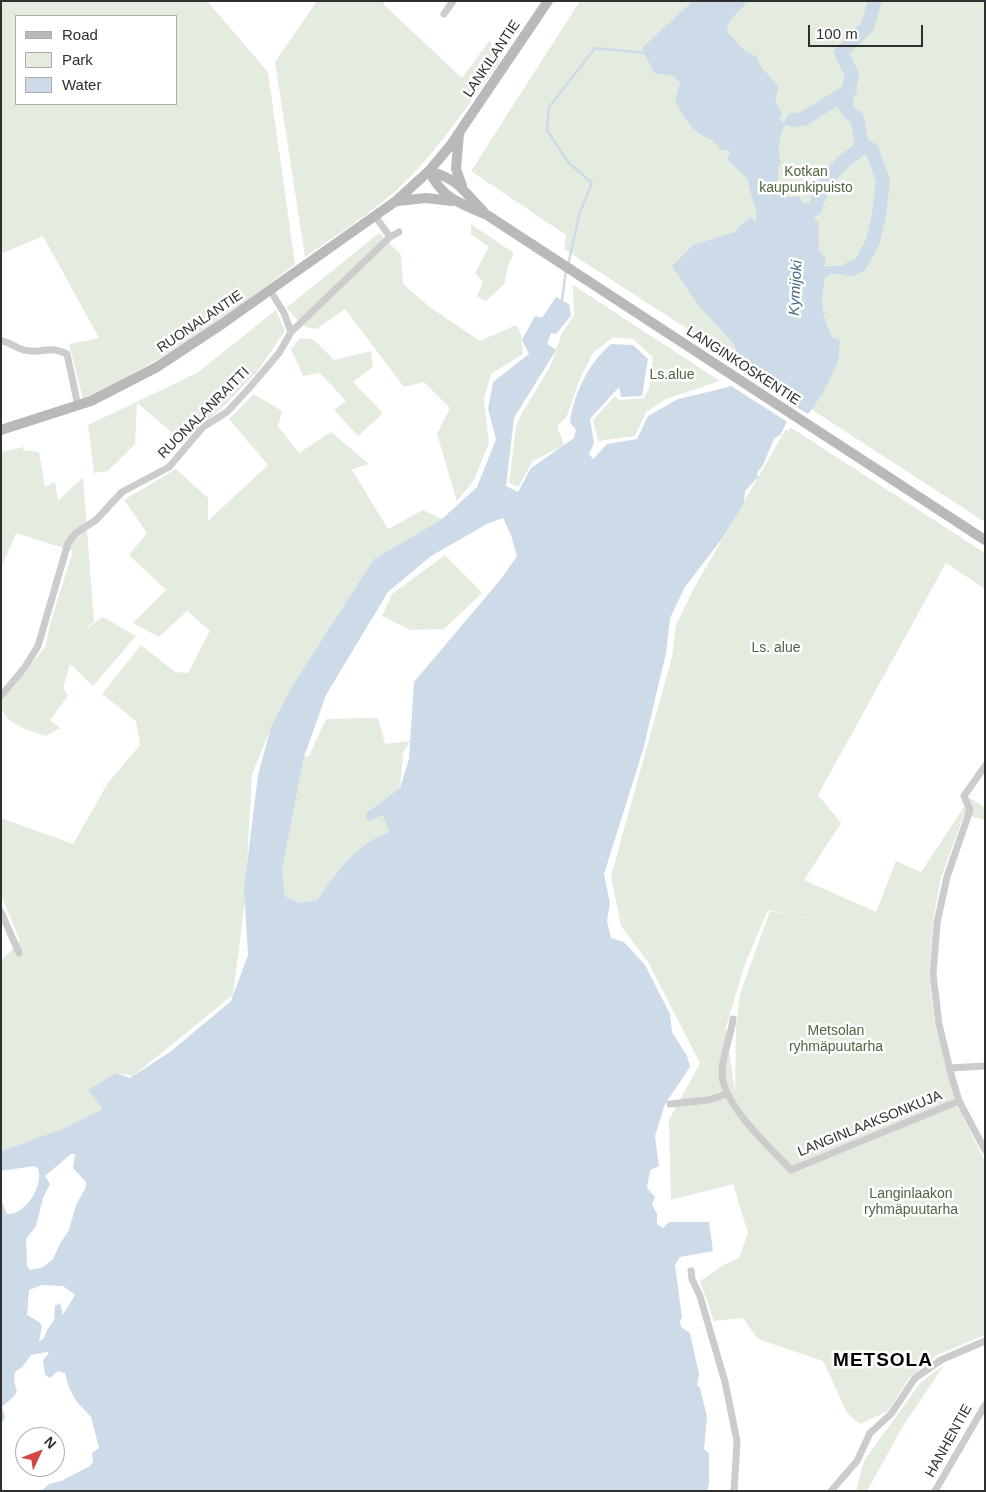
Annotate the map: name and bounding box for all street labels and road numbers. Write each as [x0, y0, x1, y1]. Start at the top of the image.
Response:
street label: LANKILANTIE [460, 17, 524, 101]
street label: RUONALANTIE [154, 287, 246, 357]
street label: LANGINKOSKENTIE [683, 323, 803, 409]
street label: RUONALANRAITTI [155, 364, 253, 462]
street label: LANGINLAAKSONKUJA [795, 1087, 945, 1161]
street label: HANHENTIE [922, 1402, 976, 1480]

